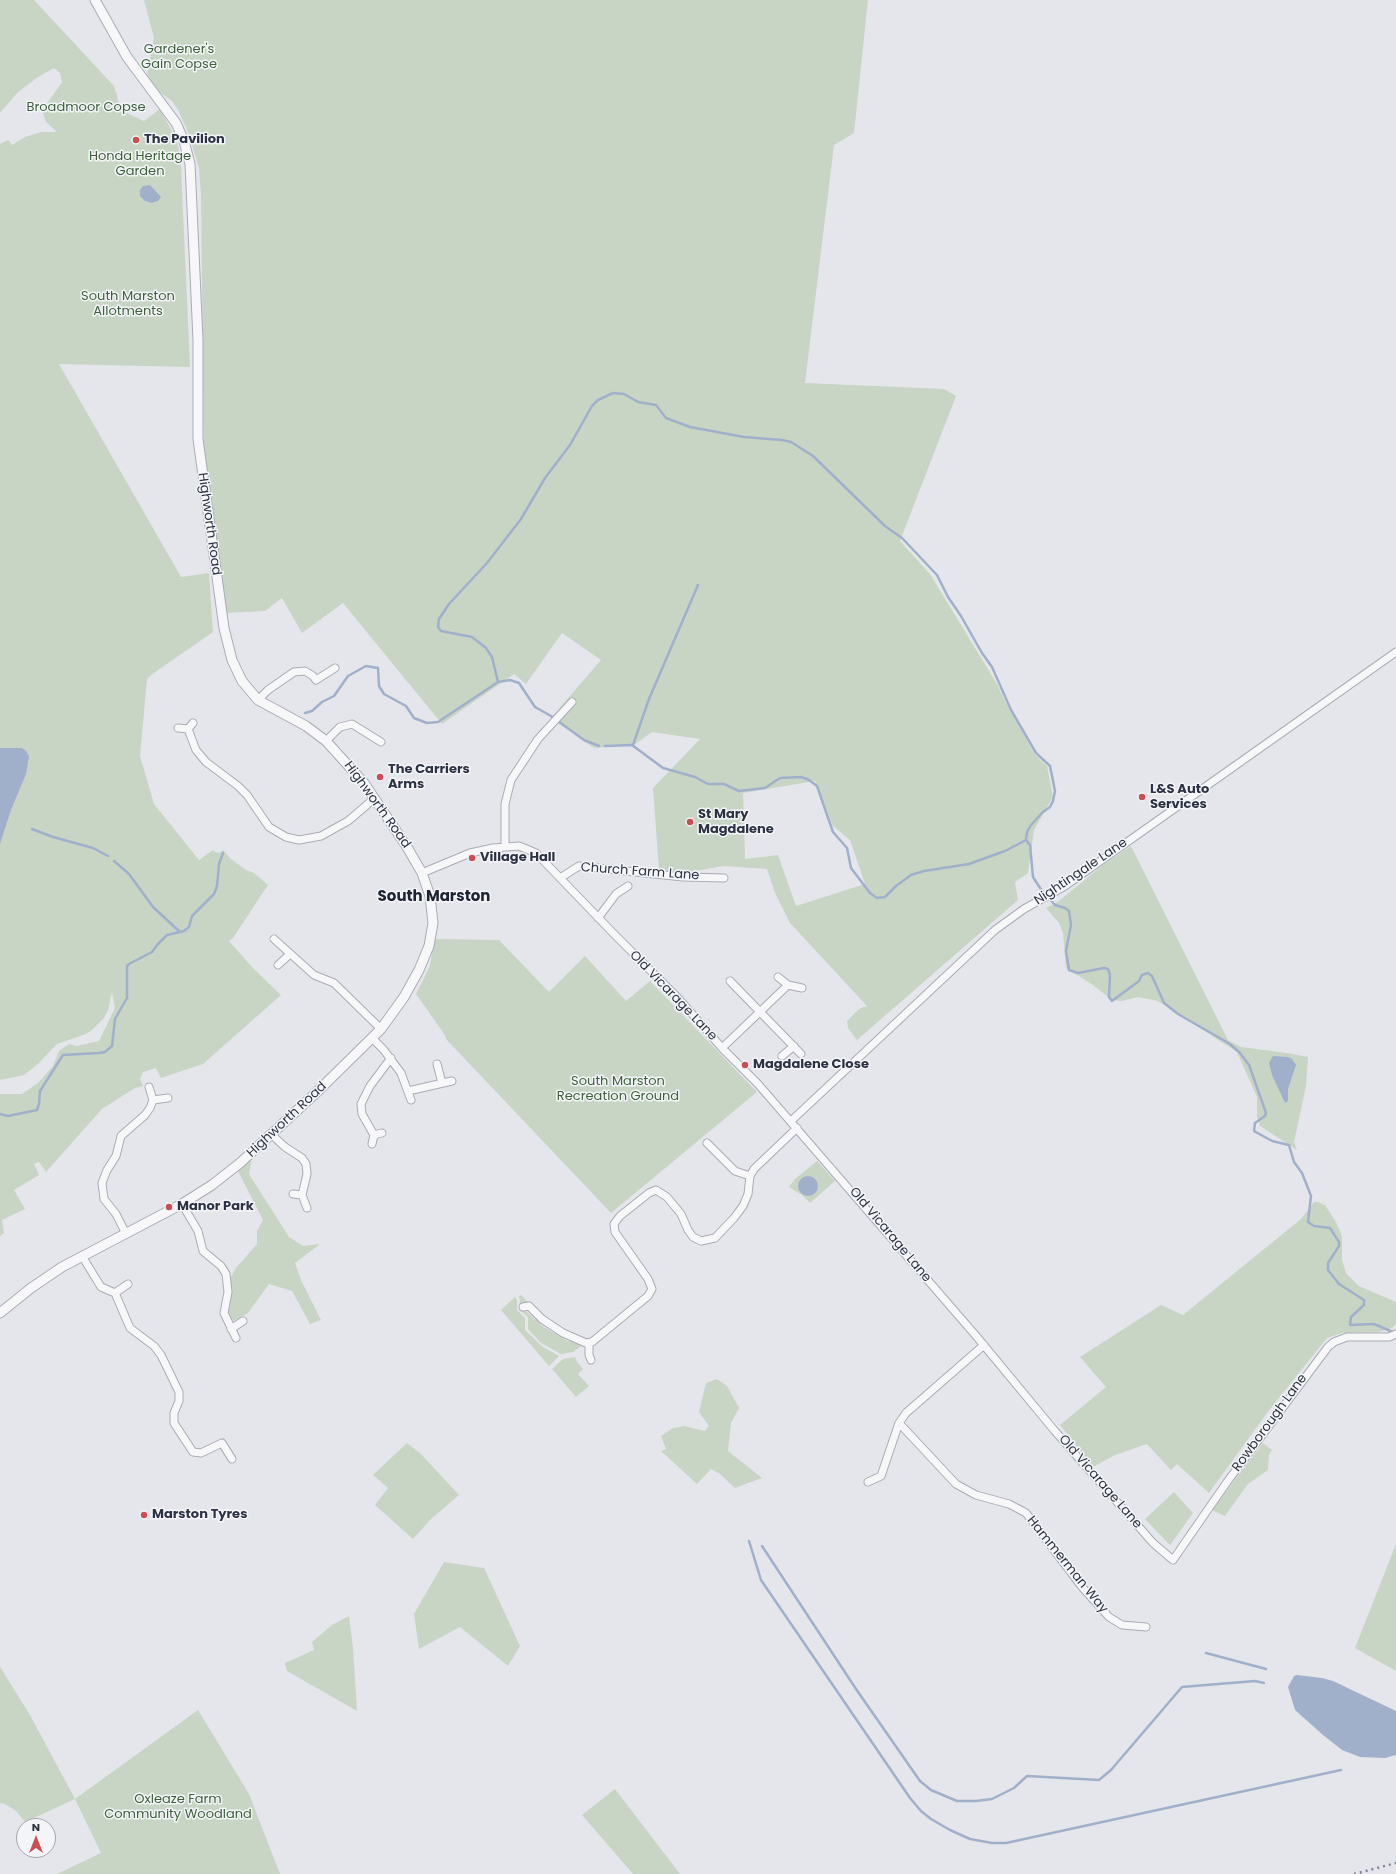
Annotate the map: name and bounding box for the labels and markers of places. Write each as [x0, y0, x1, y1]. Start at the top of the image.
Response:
place label: The Pavilion [144, 132, 225, 148]
marker: The Pavilion [131, 135, 141, 145]
place label: The Carriers Arms [388, 762, 470, 793]
marker: The Carriers Arms [375, 772, 385, 782]
place label: L&S Auto Services [1150, 782, 1209, 813]
marker: L&S Auto Services [1137, 792, 1147, 802]
place label: St Mary Magdalene [698, 807, 774, 838]
marker: St Mary Magdalene [685, 817, 695, 827]
place label: Village Hall [480, 850, 555, 866]
marker: Village Hall [467, 853, 477, 863]
place label: Magdalene Close [753, 1057, 869, 1073]
marker: Magdalene Close [740, 1060, 750, 1070]
place label: Manor Park [177, 1199, 254, 1215]
marker: Manor Park [164, 1202, 174, 1212]
place label: Marston Tyres [152, 1507, 247, 1523]
marker: Marston Tyres [139, 1510, 149, 1520]

